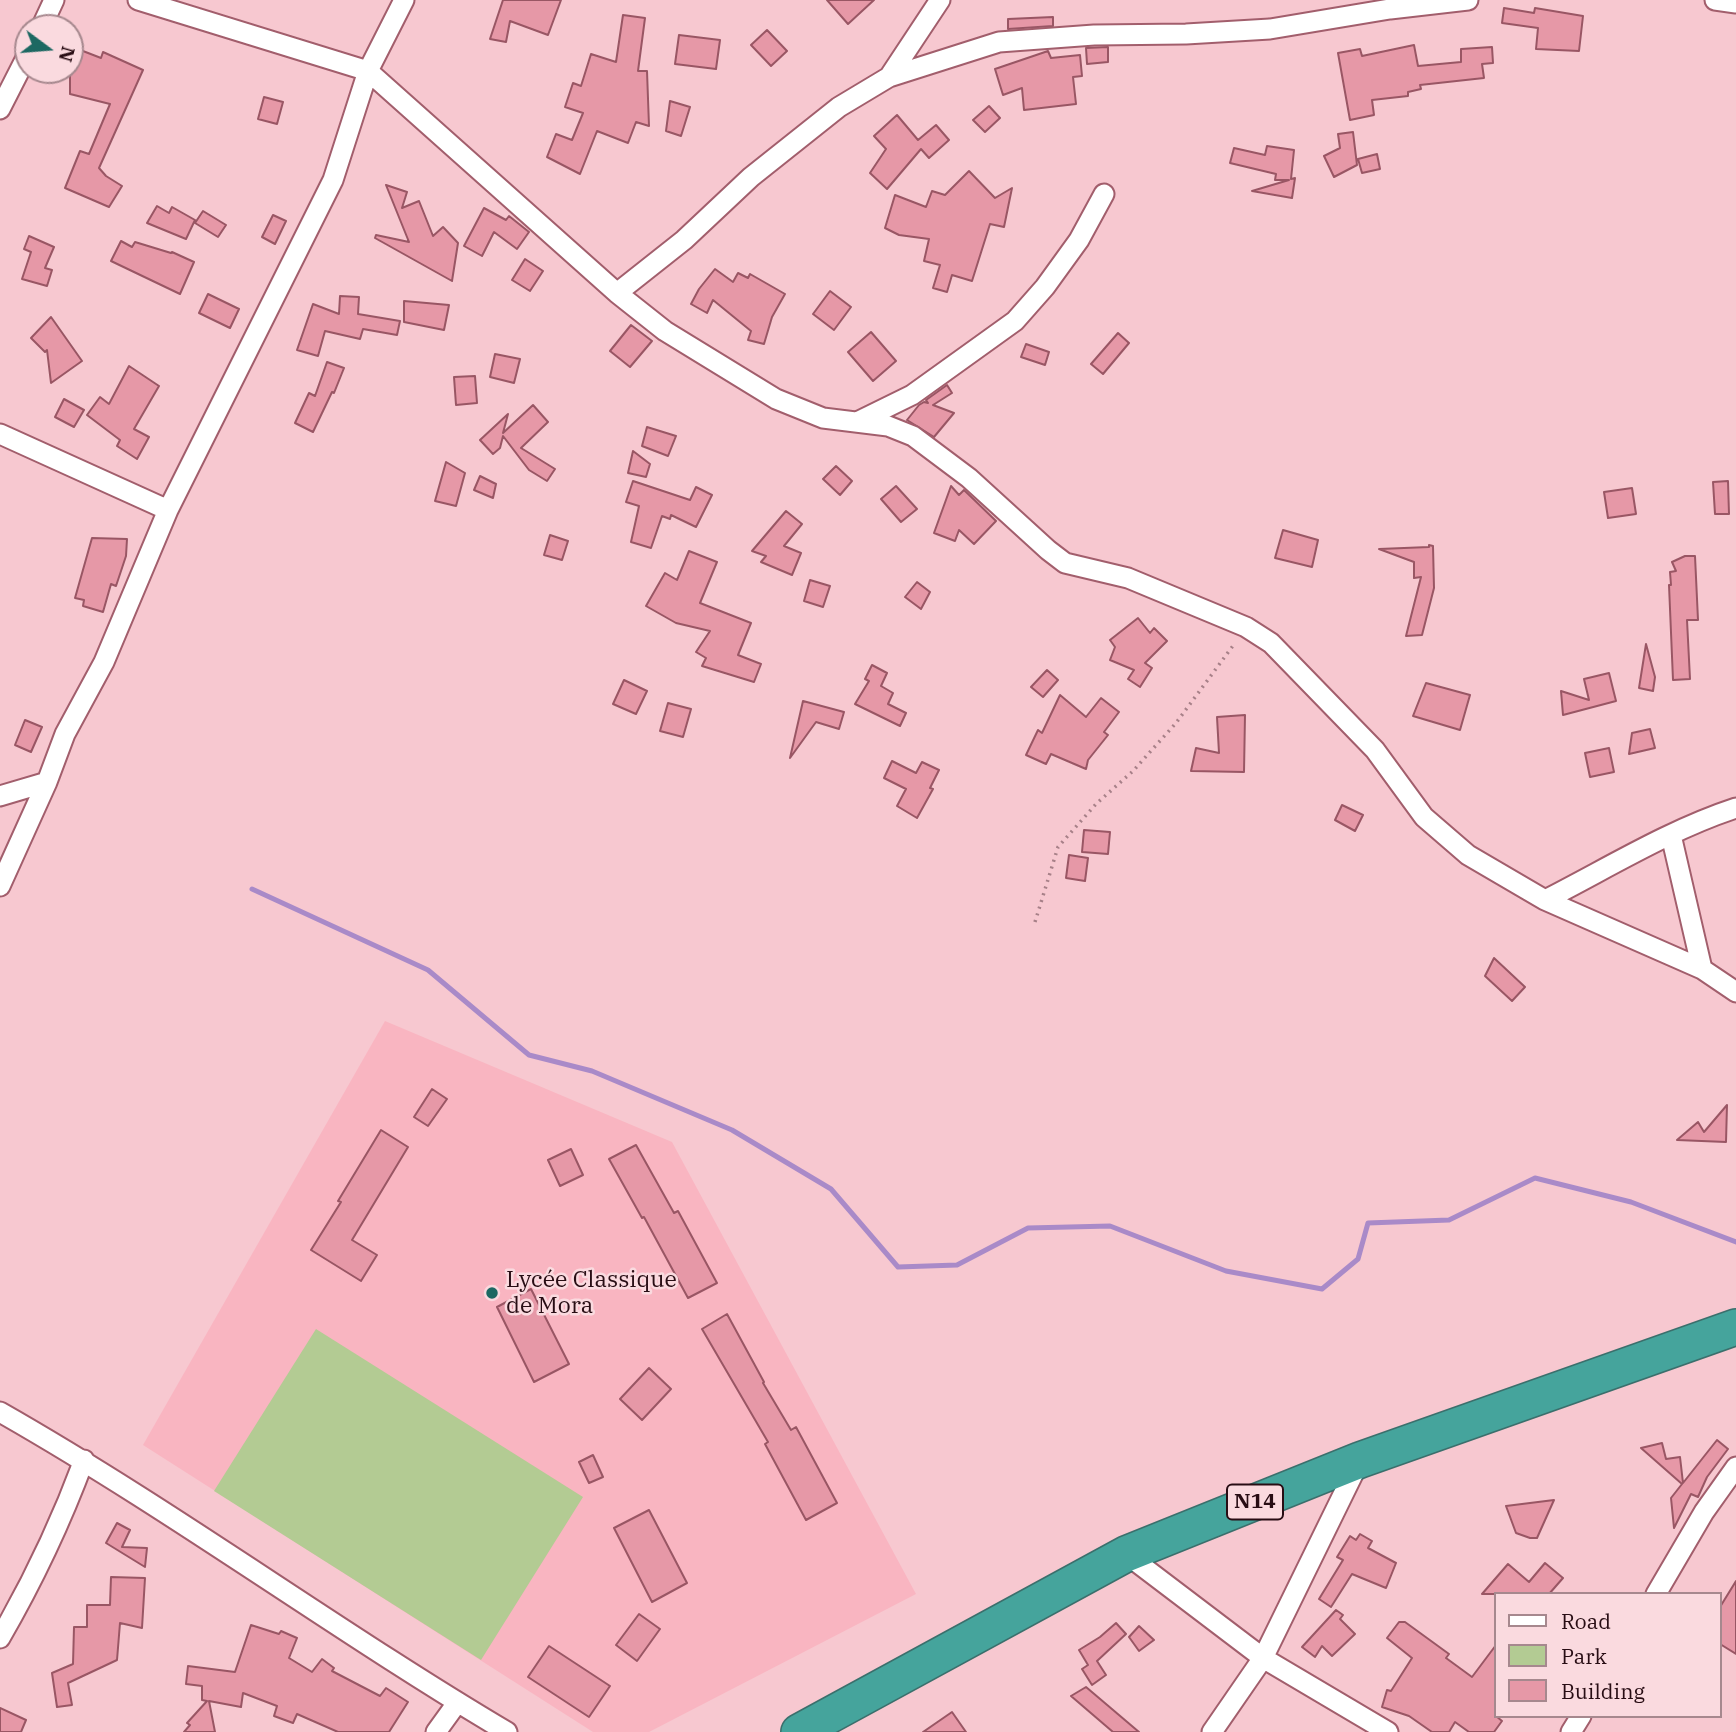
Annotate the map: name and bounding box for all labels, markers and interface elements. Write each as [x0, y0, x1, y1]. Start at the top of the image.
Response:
north arrow [14, 14, 84, 84]
text: N [54, 44, 81, 65]
place label: Lycée Classique de Mora [506, 1266, 677, 1320]
marker: Lycée Classique de Mora [484, 1285, 500, 1301]
road number: N14 [1227, 1484, 1283, 1520]
legend [1494, 1592, 1722, 1718]
text: Road [1561, 1607, 1611, 1635]
text: Park [1561, 1642, 1607, 1670]
text: Building [1561, 1677, 1645, 1705]

